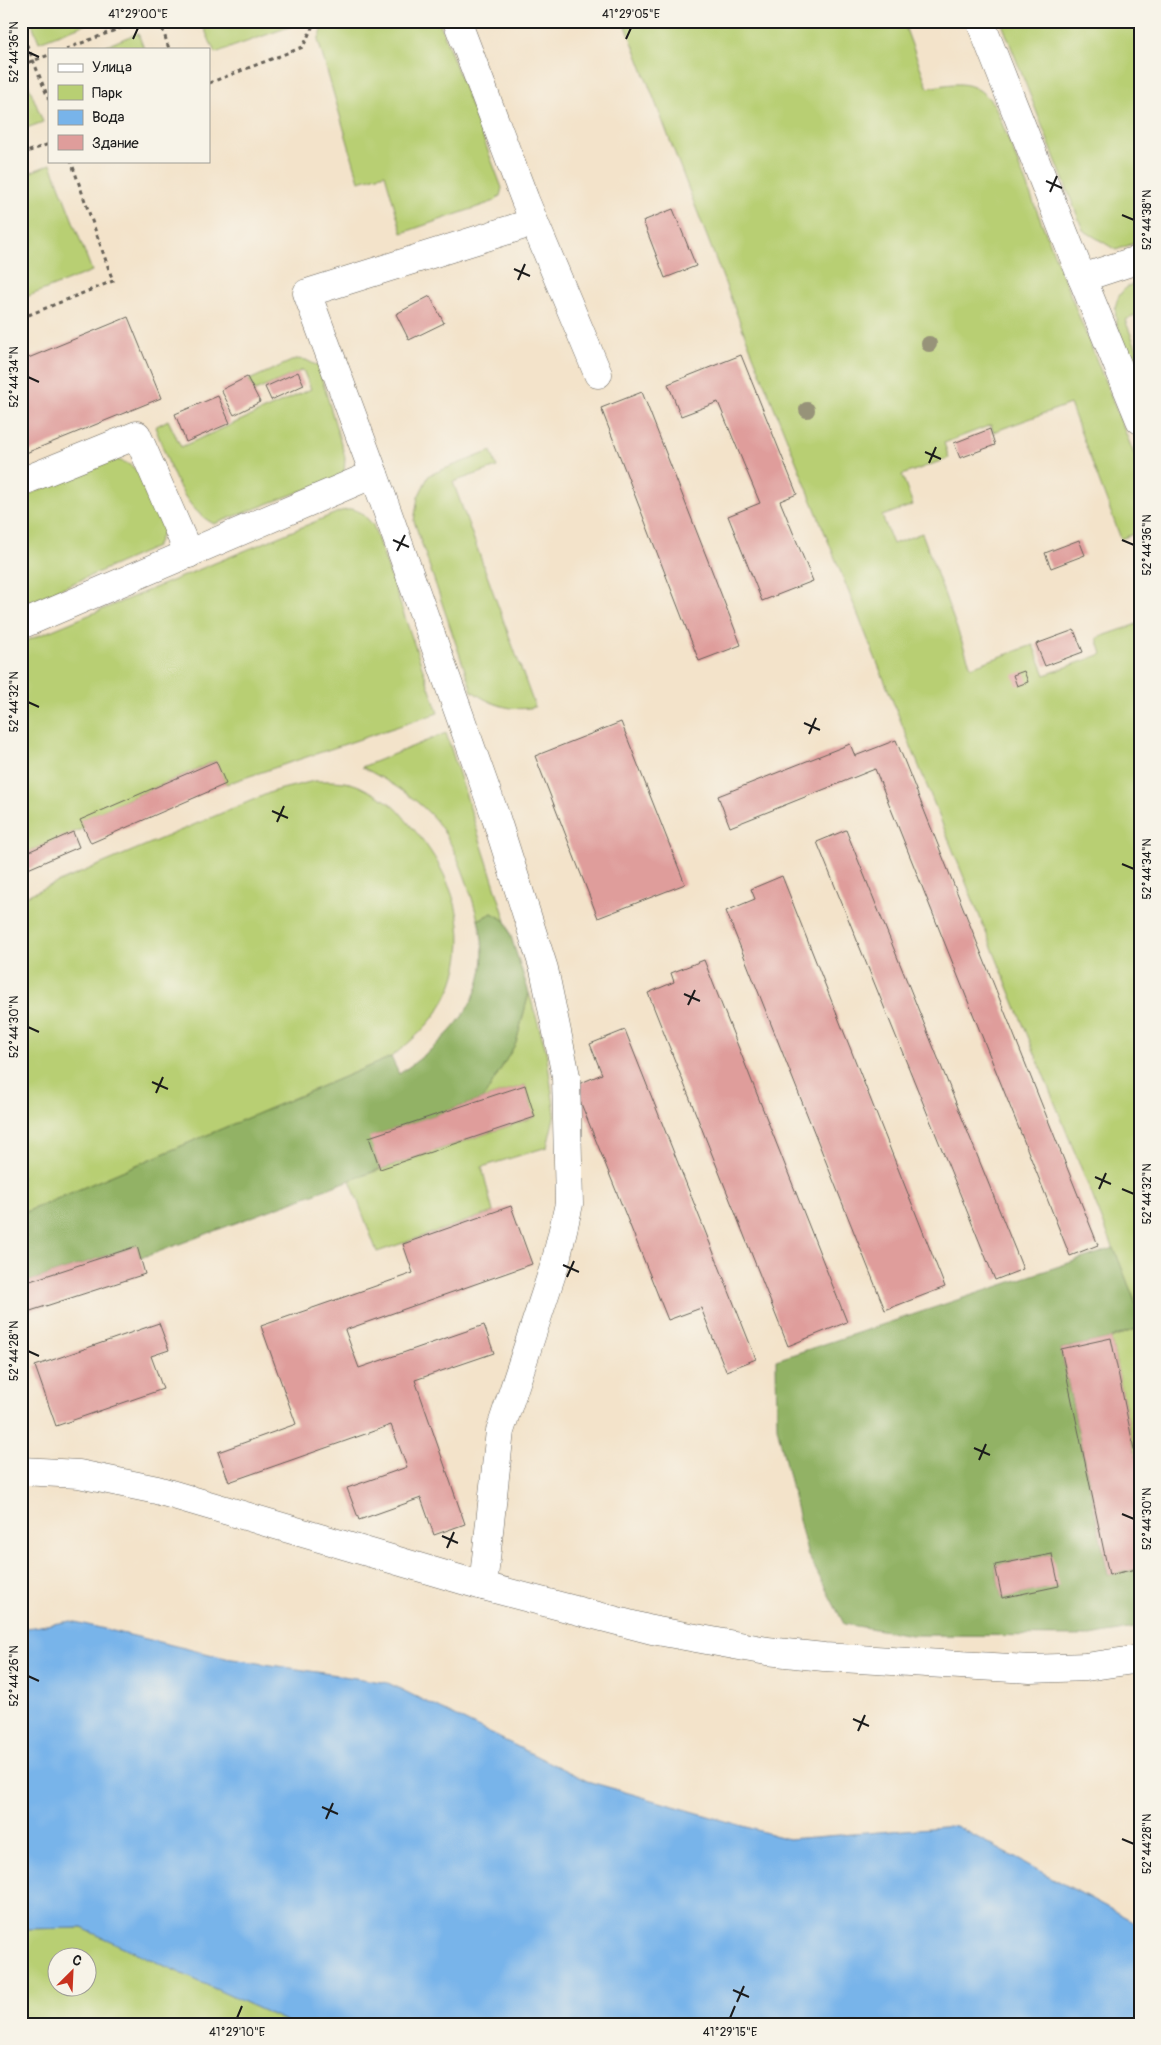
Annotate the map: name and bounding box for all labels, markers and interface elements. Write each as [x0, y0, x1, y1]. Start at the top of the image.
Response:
text: 41°29'00"E [108, 7, 168, 22]
text: 41°29'05"E [602, 7, 660, 22]
text: 52°44'36"N [7, 21, 22, 83]
legend [48, 48, 210, 162]
text: Улица [92, 58, 132, 77]
text: Парк [92, 84, 123, 103]
text: Вода [92, 108, 125, 127]
text: Здание [92, 134, 139, 153]
text: 52°44'38"N [1140, 190, 1155, 250]
text: 52°44'34"N [7, 346, 22, 408]
text: 52°44'36"N [1140, 514, 1155, 576]
text: 52°44'32"N [7, 671, 22, 733]
text: 52°44'34"N [1140, 838, 1155, 900]
text: 52°44'30"N [7, 996, 22, 1058]
text: 52°44'32"N [1140, 1163, 1155, 1225]
text: 52°44'28"N [7, 1321, 22, 1381]
text: 52°44'30"N [1140, 1488, 1155, 1550]
text: 52°44'26"N [7, 1645, 22, 1707]
text: 52°44'28"N [1140, 1814, 1155, 1874]
north arrow [48, 1948, 98, 1998]
text: С [70, 1951, 85, 1970]
text: 41°29'10"E [209, 2025, 265, 2040]
text: 41°29'15"E [703, 2025, 757, 2040]

